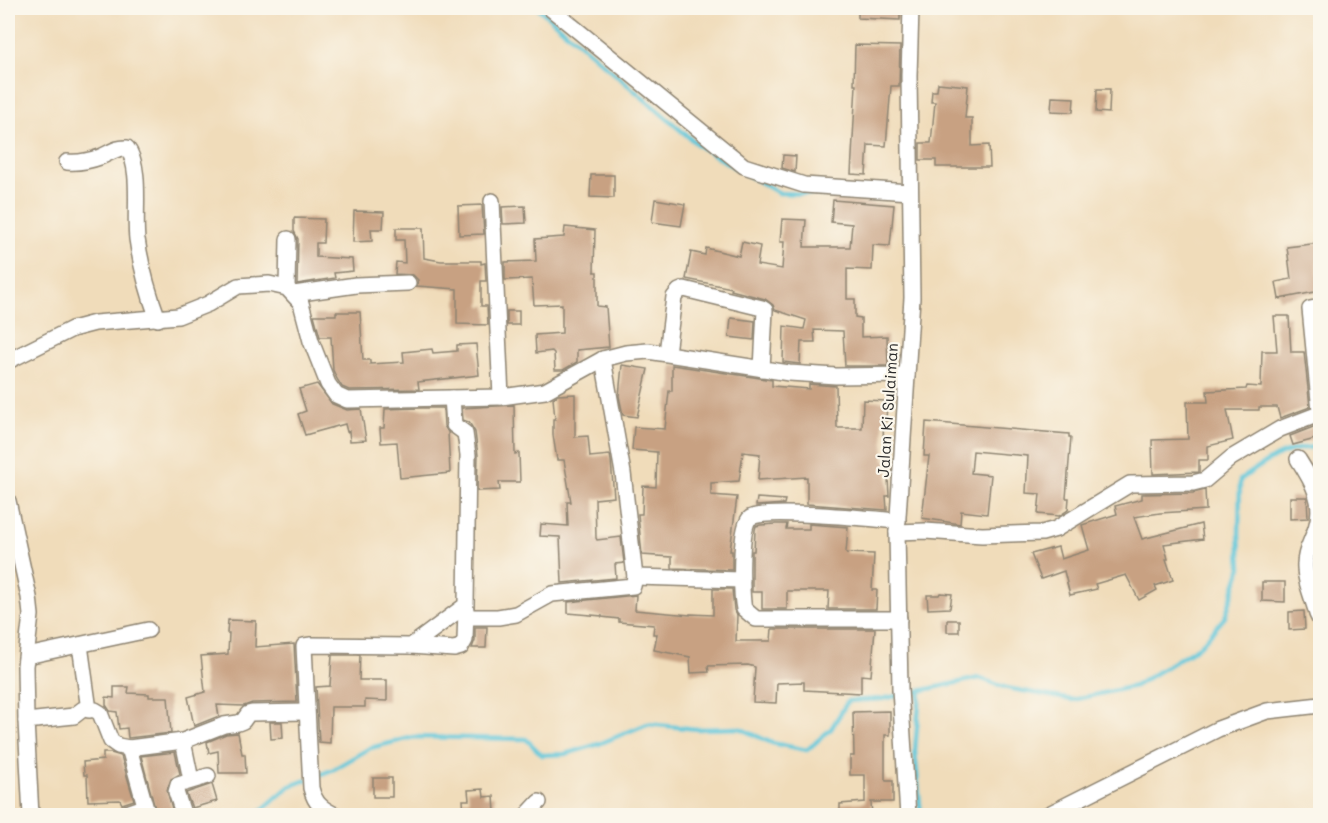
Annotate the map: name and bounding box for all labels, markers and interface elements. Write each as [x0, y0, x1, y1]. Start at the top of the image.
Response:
street label: Jalan Ki Sulaiman [872, 342, 902, 478]

